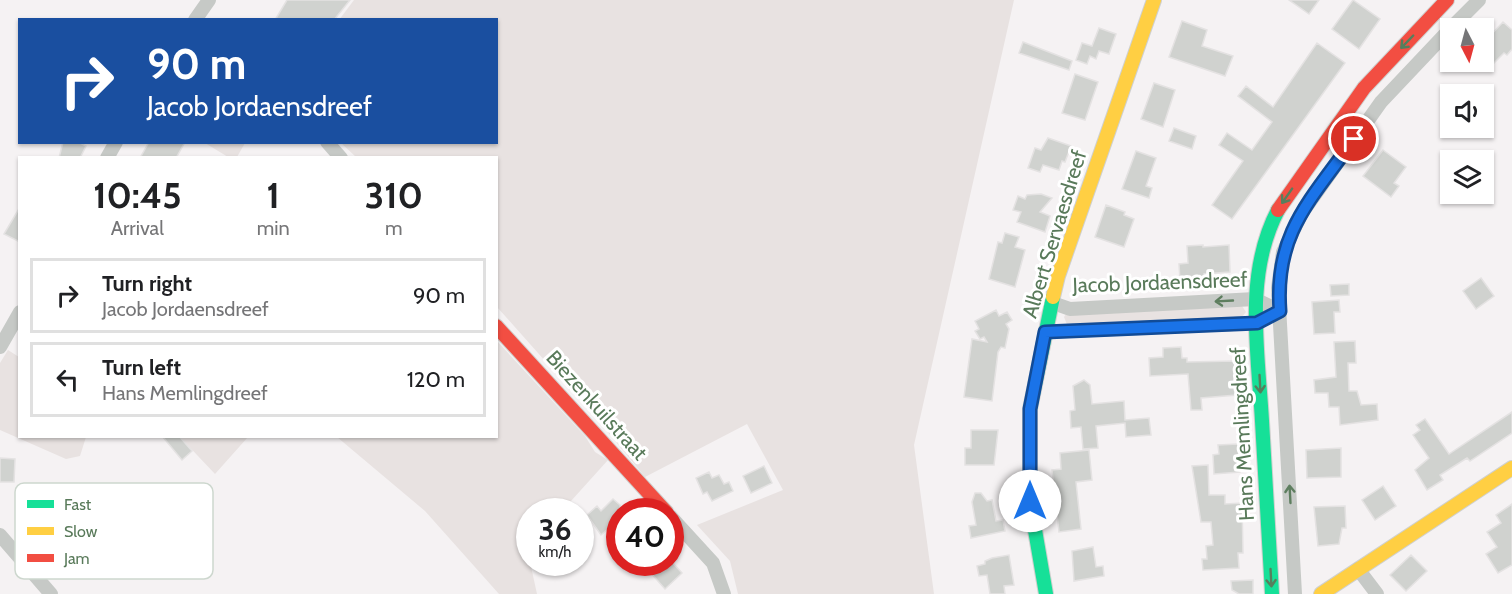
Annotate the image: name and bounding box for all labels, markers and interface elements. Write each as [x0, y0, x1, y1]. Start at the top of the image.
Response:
north arrow [1440, 18, 1494, 72]
map controls [1440, 18, 1494, 204]
one-way arrow [1400, 34, 1414, 49]
text: 90 m [147, 38, 246, 90]
icon: right [48, 42, 126, 120]
button: sound [1440, 84, 1494, 138]
text: Jacob Jordaensdreef [147, 90, 372, 123]
pin [1328, 113, 1379, 164]
icon: arrive [1337, 122, 1370, 155]
street label: Albert Servaesdreef [1017, 147, 1091, 321]
button: layers [1440, 150, 1494, 204]
text: 10:45 [93, 173, 182, 217]
text: 1 [266, 173, 280, 217]
text: 310 [365, 173, 423, 217]
one-way arrow [1281, 187, 1293, 203]
text: Arrival [111, 216, 164, 240]
text: min [257, 216, 290, 240]
text: m [385, 216, 403, 240]
street label: Jacob Jordaensdreef [1071, 266, 1248, 298]
text: Turn right [102, 270, 192, 297]
icon: right [51, 279, 84, 312]
text: 90 m [413, 282, 465, 309]
one-way arrow [1214, 295, 1234, 306]
text: Jacob Jordaensdreef [102, 297, 269, 321]
street label: Biezenkuilstraat [541, 345, 653, 465]
street label: Hans Memlingdreef [1225, 346, 1259, 521]
text: Turn left [102, 354, 181, 381]
icon: left [51, 363, 84, 396]
text: 120 m [407, 366, 465, 393]
one-way arrow [1255, 373, 1266, 393]
text: Hans Memlingdreef [102, 381, 268, 405]
position arrow [998, 469, 1062, 533]
legend [15, 483, 213, 579]
one-way arrow [1284, 484, 1295, 504]
text: Fast [64, 495, 92, 514]
speed limit sign: 40 [606, 498, 684, 576]
text: 36 [538, 511, 572, 548]
text: Slow [64, 522, 98, 541]
text: km/h [539, 543, 571, 561]
text: Jam [63, 549, 90, 568]
one-way arrow [1266, 568, 1277, 588]

